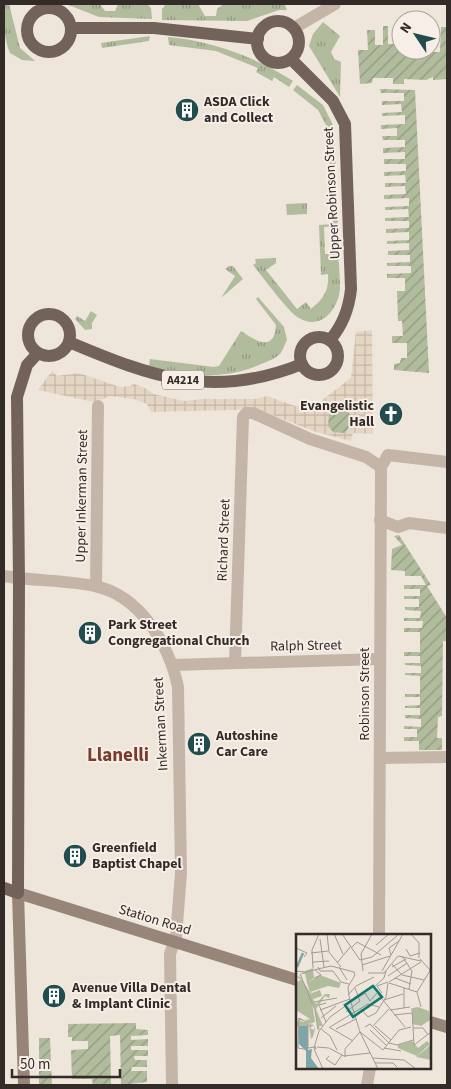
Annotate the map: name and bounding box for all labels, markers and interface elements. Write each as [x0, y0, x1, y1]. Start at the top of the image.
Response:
north arrow [391, 10, 441, 60]
text: N [395, 19, 417, 38]
place label: ASDA Click and Collect [203, 92, 274, 128]
building icon: ASDA Click and Collect [174, 97, 200, 123]
street label: Upper Robinson Street [319, 126, 345, 260]
road number: A4214 [162, 370, 204, 390]
place label: Evangelistic Hall [300, 396, 374, 432]
church icon: Evangelistic Hall [378, 401, 404, 427]
street label: Upper Inkerman Street [71, 429, 93, 563]
street label: Richard Street [213, 498, 235, 582]
place label: Park Street Congregational Church [108, 615, 250, 651]
building icon: Park Street Congregational Church [77, 620, 103, 646]
street label: Ralph Street [270, 635, 342, 657]
street label: Robinson Street [355, 647, 375, 741]
street label: Inkerman Street [149, 676, 173, 771]
place label: Autoshine Car Care [215, 726, 278, 762]
building icon: Autoshine Car Care [186, 731, 212, 757]
district label: Llanelli [87, 742, 149, 769]
place label: Greenfield Baptist Chapel [92, 838, 182, 874]
building icon: Greenfield Baptist Chapel [62, 843, 88, 869]
street label: Station Road [116, 900, 194, 940]
inset map [296, 934, 431, 1069]
place label: Avenue Villa Dental & Implant Clinic [71, 978, 191, 1014]
building icon: Avenue Villa Dental & Implant Clinic [41, 983, 67, 1009]
scale bar [12, 1046, 120, 1078]
text: 50 m [20, 1054, 50, 1075]

